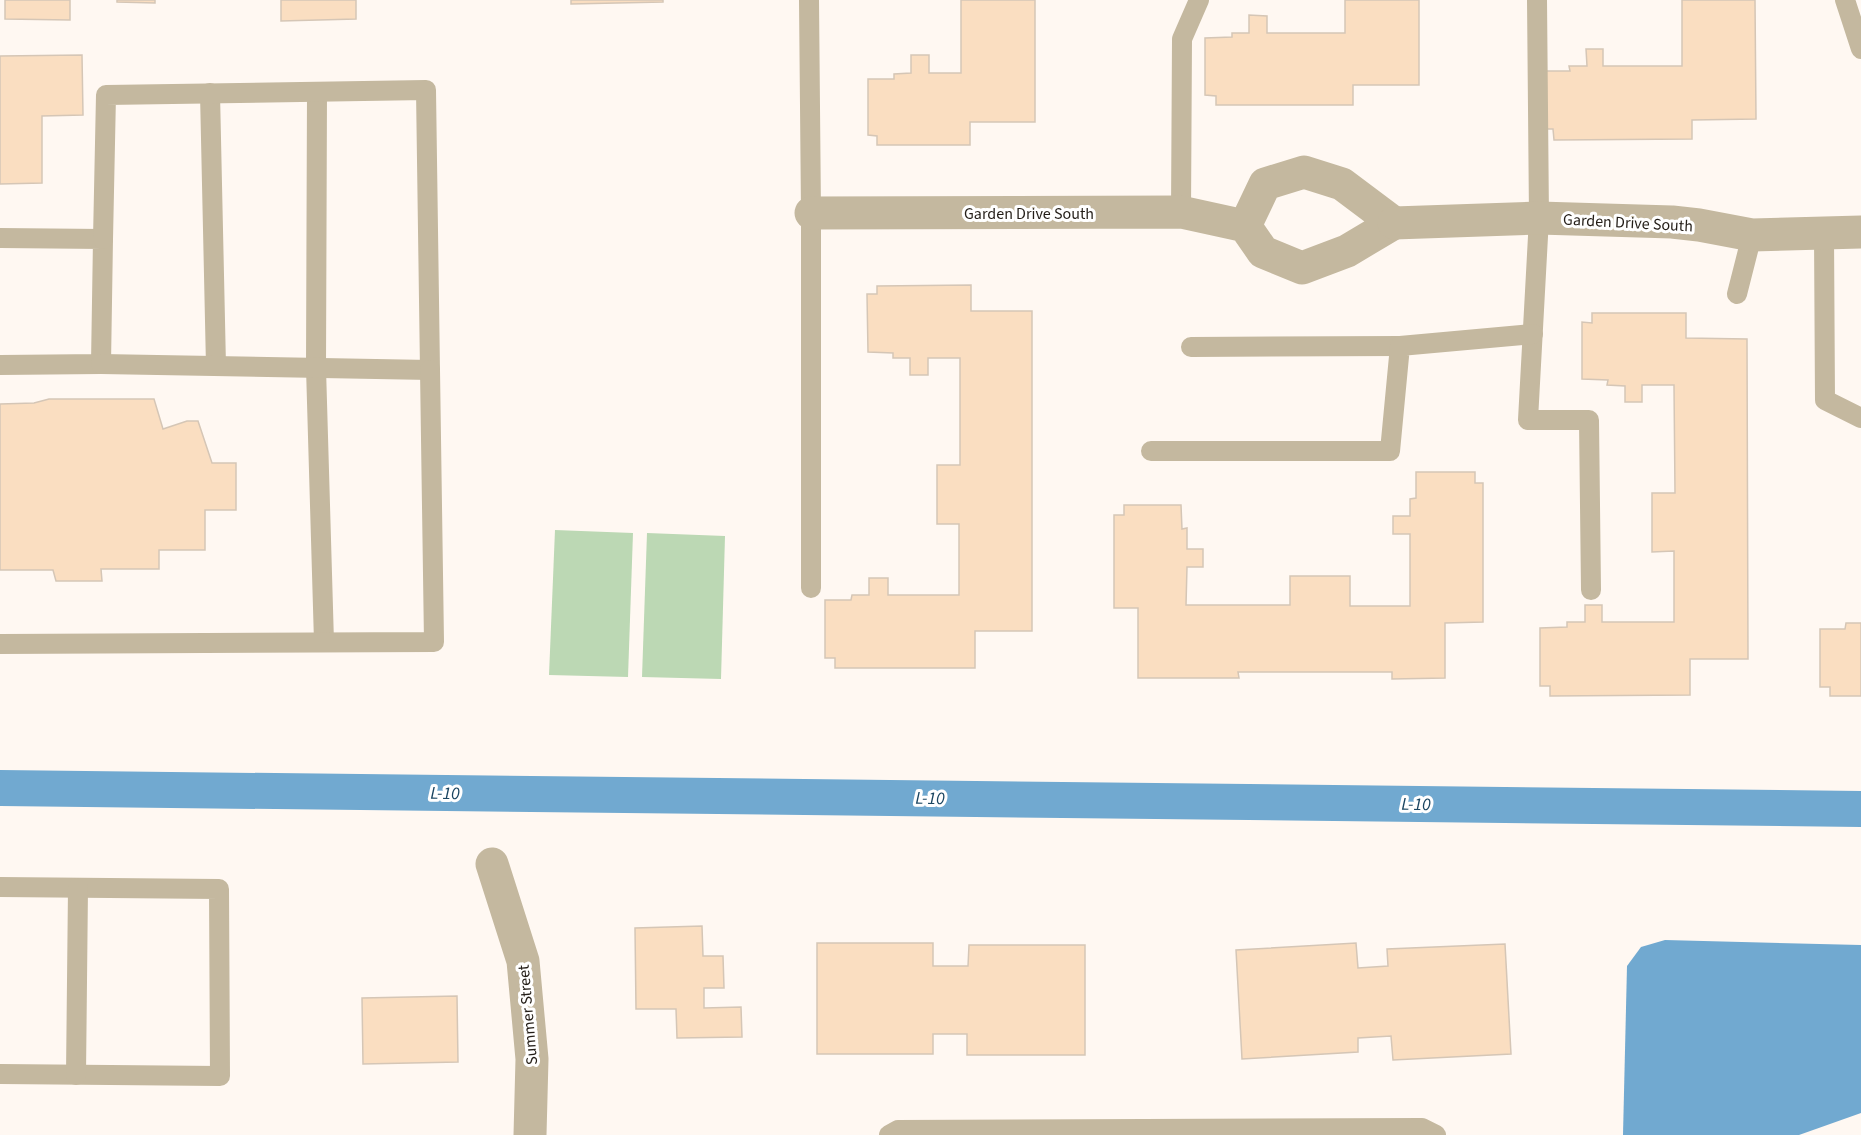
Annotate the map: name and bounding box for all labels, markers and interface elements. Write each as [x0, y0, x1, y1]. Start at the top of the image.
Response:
street label: Garden Drive South [964, 203, 1094, 225]
street label: Garden Drive South [1562, 209, 1693, 237]
water label: L-10 [430, 781, 460, 806]
water label: L-10 [915, 786, 945, 811]
water label: L-10 [1401, 792, 1431, 817]
street label: Summer Street [513, 963, 543, 1066]

